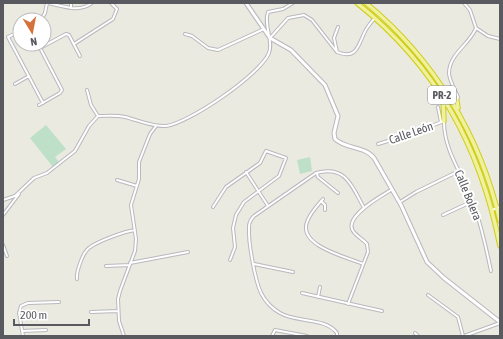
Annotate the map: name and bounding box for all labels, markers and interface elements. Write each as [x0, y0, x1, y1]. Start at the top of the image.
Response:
north arrow [12, 12, 52, 52]
text: N [29, 35, 38, 48]
road number: PR-2 [428, 86, 456, 104]
street label: Calle León [387, 119, 435, 147]
street label: Calle Bolera [452, 168, 484, 222]
scale bar [14, 301, 89, 327]
text: 200 m [20, 308, 47, 322]

